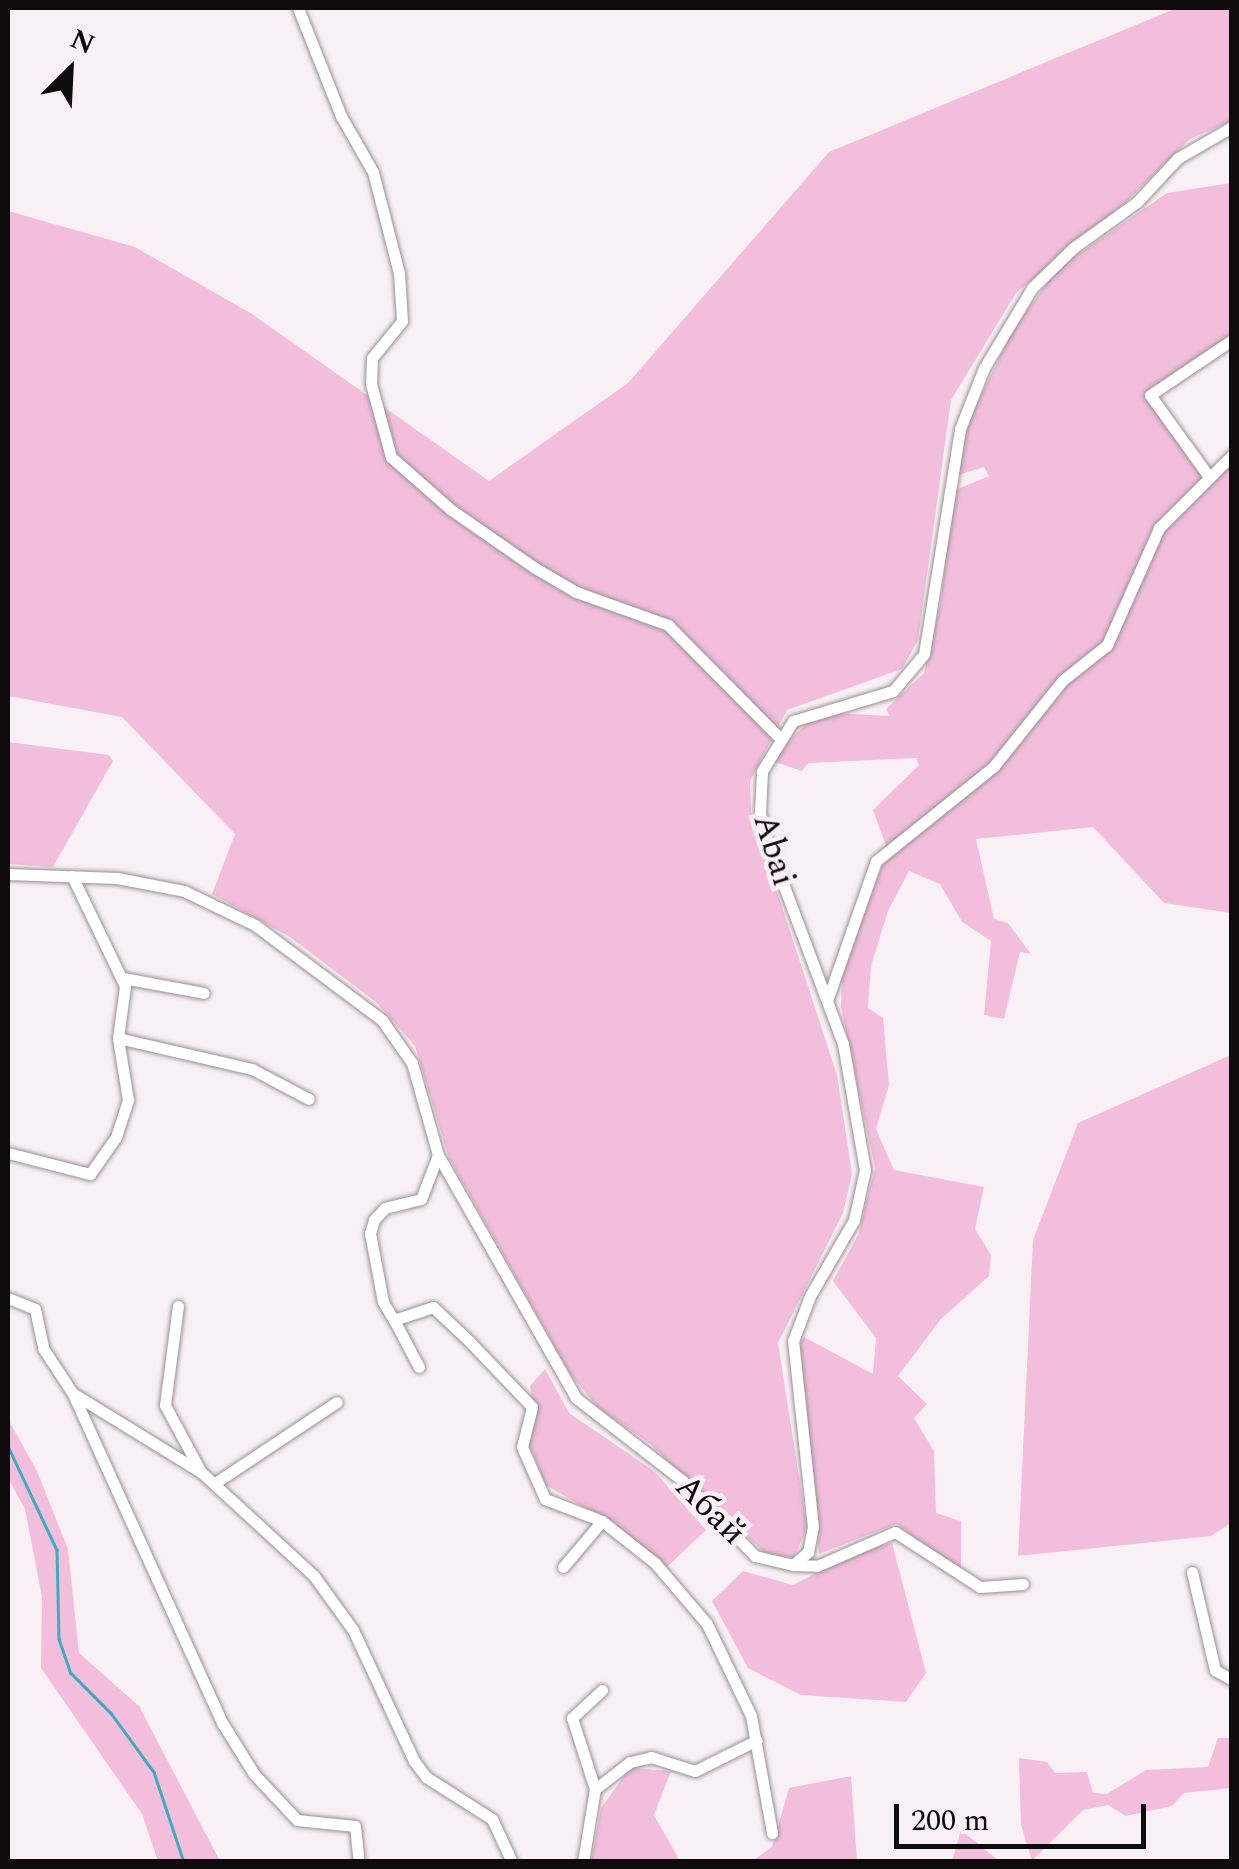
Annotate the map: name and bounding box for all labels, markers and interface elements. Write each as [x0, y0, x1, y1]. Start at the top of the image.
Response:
text: N [63, 18, 102, 66]
north arrow [20, 20, 120, 120]
street label: Abai [743, 809, 805, 891]
street label: Абай [666, 1466, 754, 1554]
scale bar [899, 1784, 1152, 1846]
text: 200 m [911, 1798, 989, 1844]

